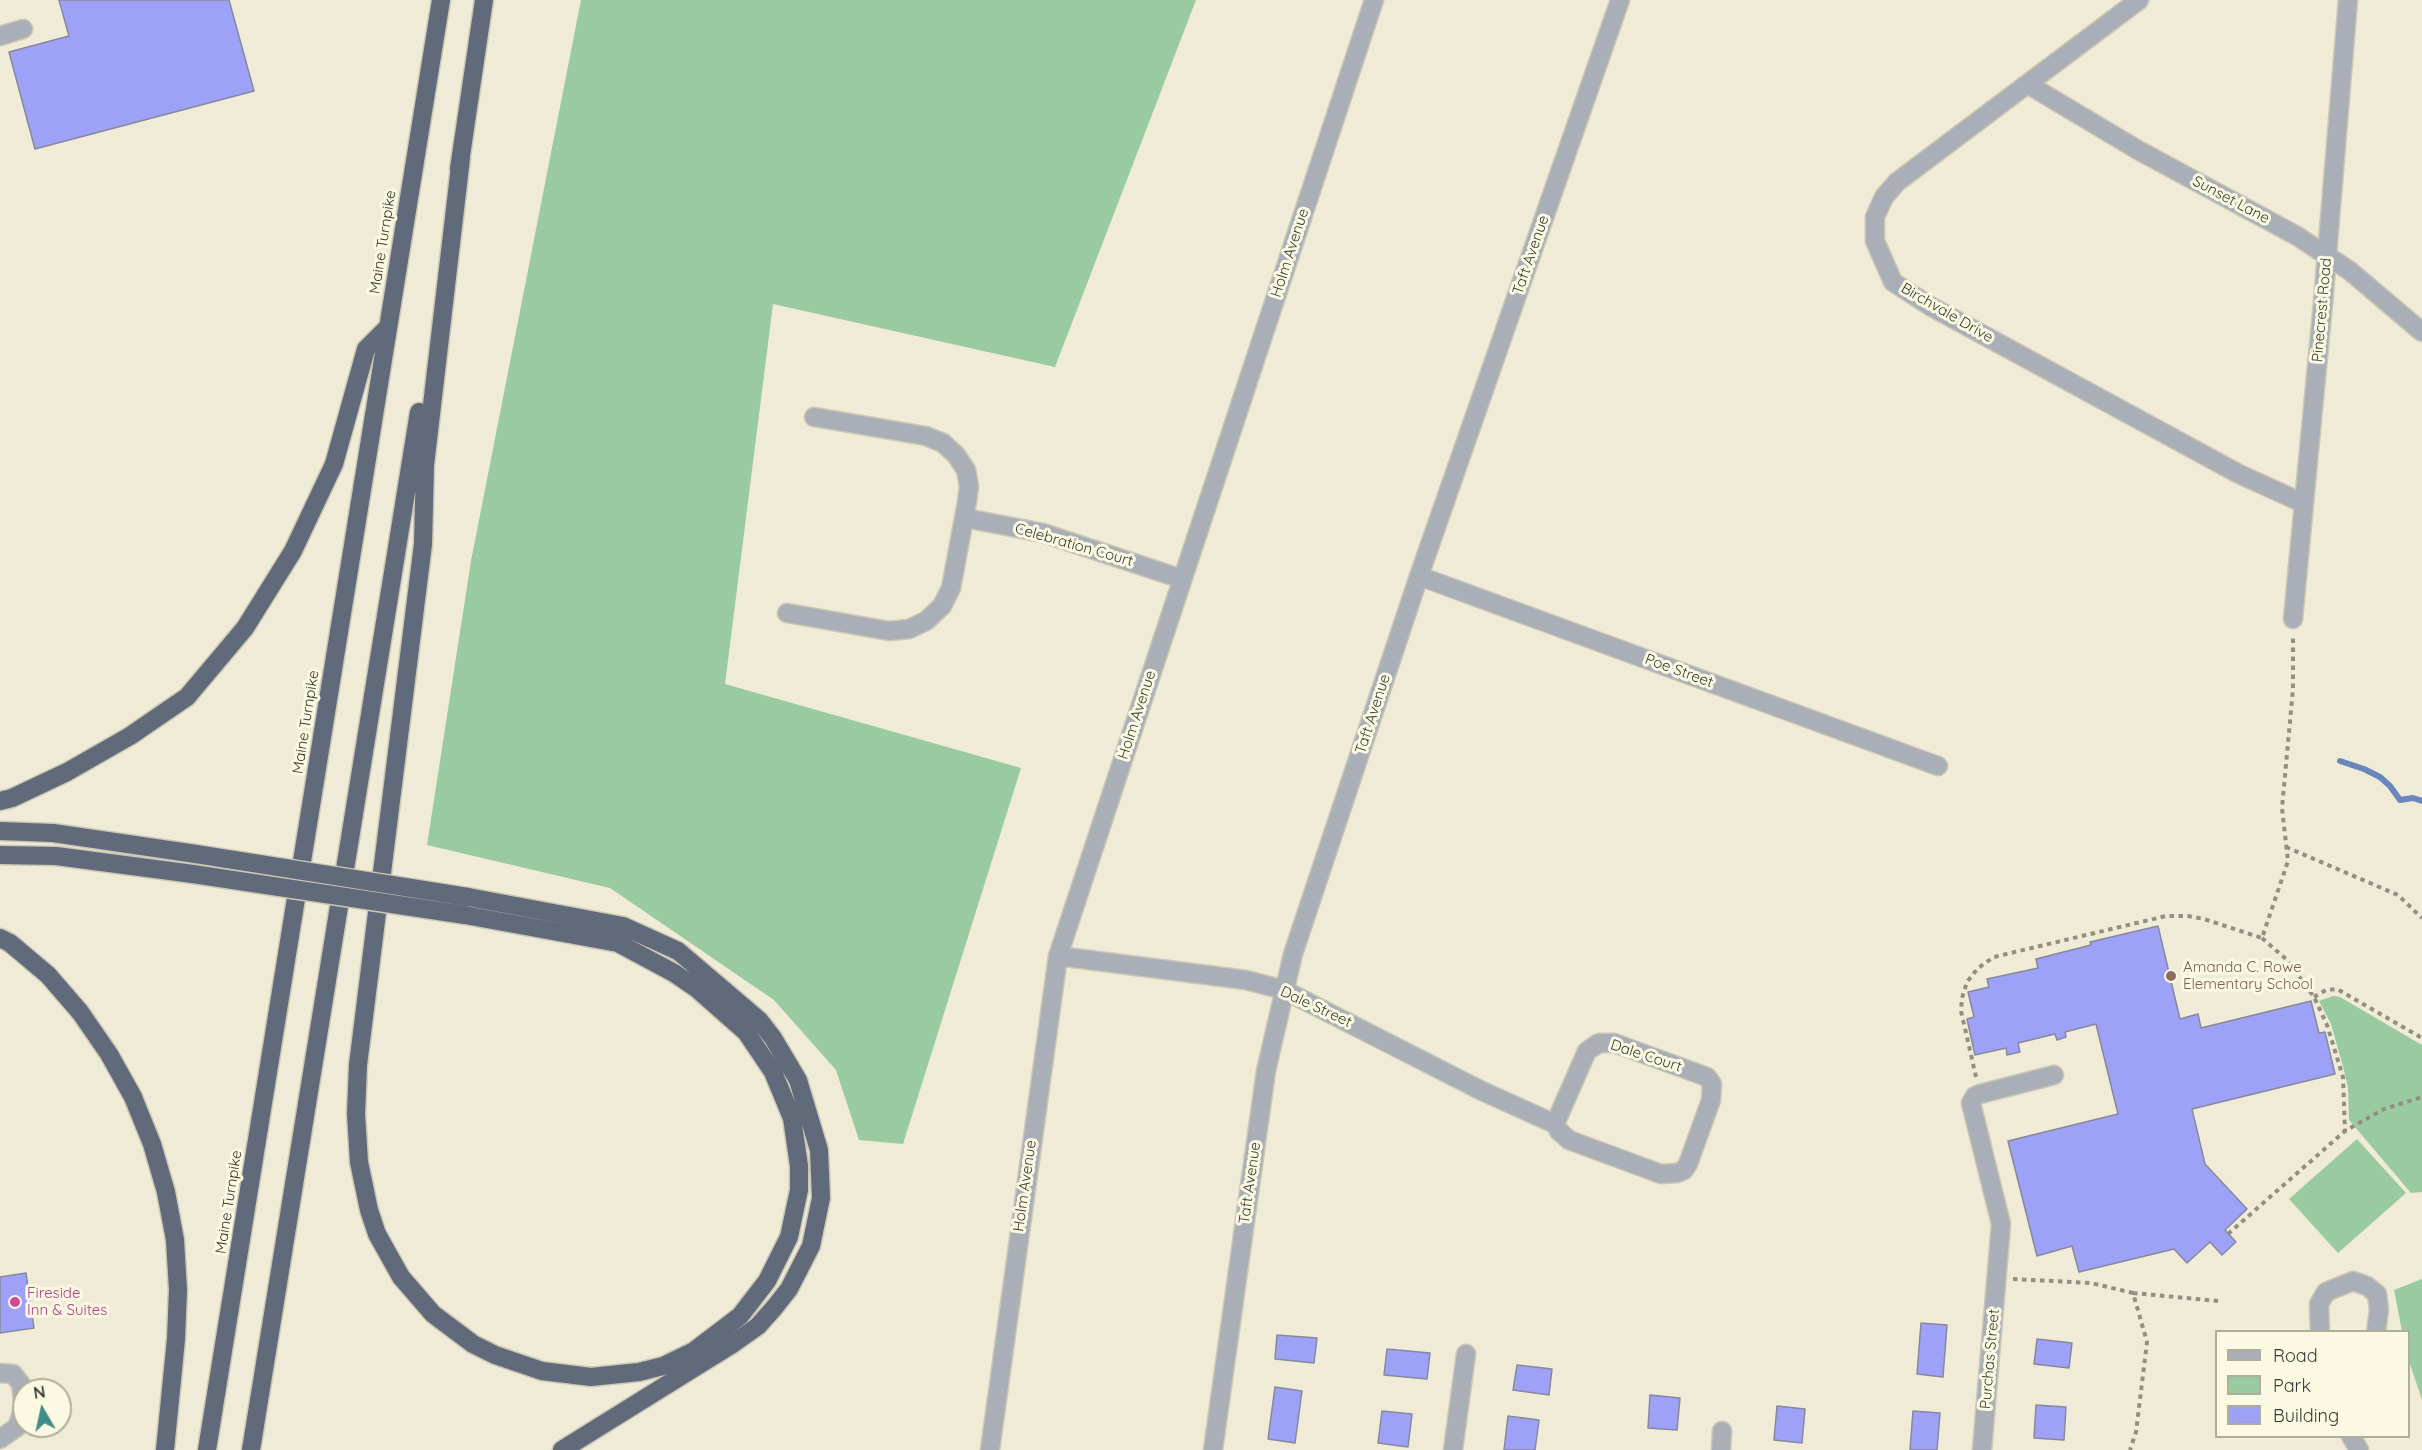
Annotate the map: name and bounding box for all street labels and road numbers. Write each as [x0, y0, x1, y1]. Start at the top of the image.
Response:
street label: Sunset Lane [2189, 172, 2273, 228]
street label: Maine Turnpike [366, 189, 400, 295]
street label: Holm Avenue [1267, 206, 1313, 300]
street label: Taft Avenue [1509, 213, 1553, 297]
street label: Pinecrest Road [2308, 257, 2336, 363]
street label: Birchvale Drive [1898, 279, 1996, 347]
street label: Celebration Court [1013, 520, 1135, 570]
street label: Poe Street [1642, 650, 1716, 692]
street label: Holm Avenue [1114, 668, 1160, 762]
street label: Maine Turnpike [289, 669, 323, 775]
street label: Taft Avenue [1352, 672, 1394, 756]
street label: Dale Street [1277, 983, 1355, 1031]
street label: Dale Court [1608, 1036, 1684, 1076]
street label: Holm Avenue [1010, 1139, 1040, 1233]
street label: Taft Avenue [1235, 1141, 1265, 1225]
street label: Maine Turnpike [212, 1149, 246, 1255]
street label: Purchas Street [1977, 1308, 2003, 1410]

